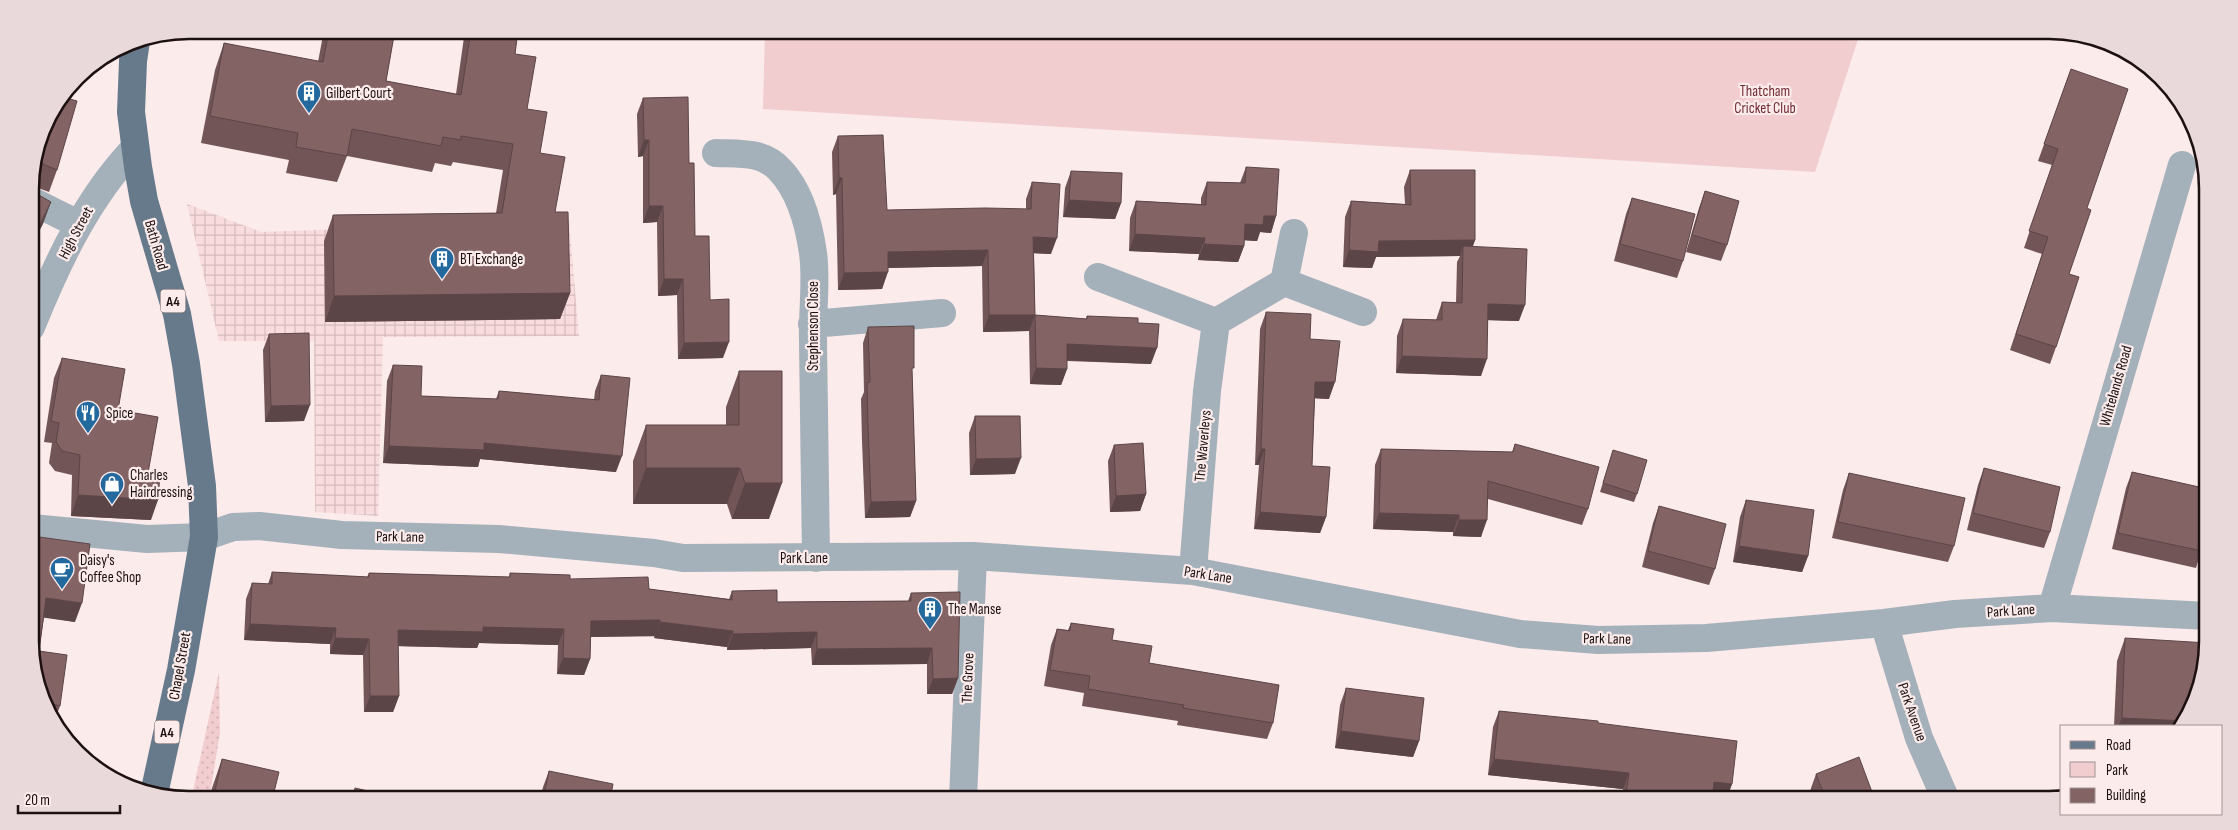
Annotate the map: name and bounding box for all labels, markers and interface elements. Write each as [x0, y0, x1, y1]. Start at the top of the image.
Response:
building icon: Gilbert Court [296, 80, 322, 114]
park label: Thatcham Cricket Club [1734, 82, 1796, 118]
place label: Gilbert Court [326, 84, 392, 103]
street label: High Street [54, 203, 98, 263]
street label: Bath Road [140, 218, 172, 272]
building icon: BT Exchange [429, 246, 455, 280]
place label: BT Exchange [460, 250, 523, 269]
street label: Stephenson Close [804, 281, 823, 371]
road number: A4 [160, 290, 186, 312]
street label: Whitelands Road [2095, 343, 2137, 429]
restaurant icon: Spice [75, 400, 101, 434]
place label: Spice [106, 404, 133, 423]
street label: The Waverleys [1190, 409, 1216, 483]
place label: Charles Hairdressing [130, 466, 192, 502]
shop icon: Charles Hairdressing [99, 471, 125, 505]
street label: Park Lane [376, 527, 424, 547]
street label: Park Lane [780, 549, 828, 568]
place label: Daisy's Coffee Shop [80, 551, 141, 587]
cafe icon: Daisy's Coffee Shop [49, 556, 75, 590]
street label: Park Lane [1183, 562, 1233, 588]
building icon: The Manse [917, 596, 943, 630]
place label: The Manse [948, 600, 1001, 619]
street label: Park Lane [1986, 600, 2036, 622]
street label: Park Lane [1583, 629, 1631, 649]
street label: Chapel Street [165, 630, 195, 701]
street label: The Grove [958, 653, 978, 703]
street label: Park Avenue [1893, 680, 1931, 744]
road number: A4 [154, 720, 180, 744]
legend [2060, 725, 2223, 815]
text: Road [2106, 736, 2131, 755]
text: Park [2106, 761, 2128, 780]
scale bar [18, 782, 120, 814]
text: Building [2106, 786, 2146, 805]
text: 20 m [25, 791, 50, 810]

